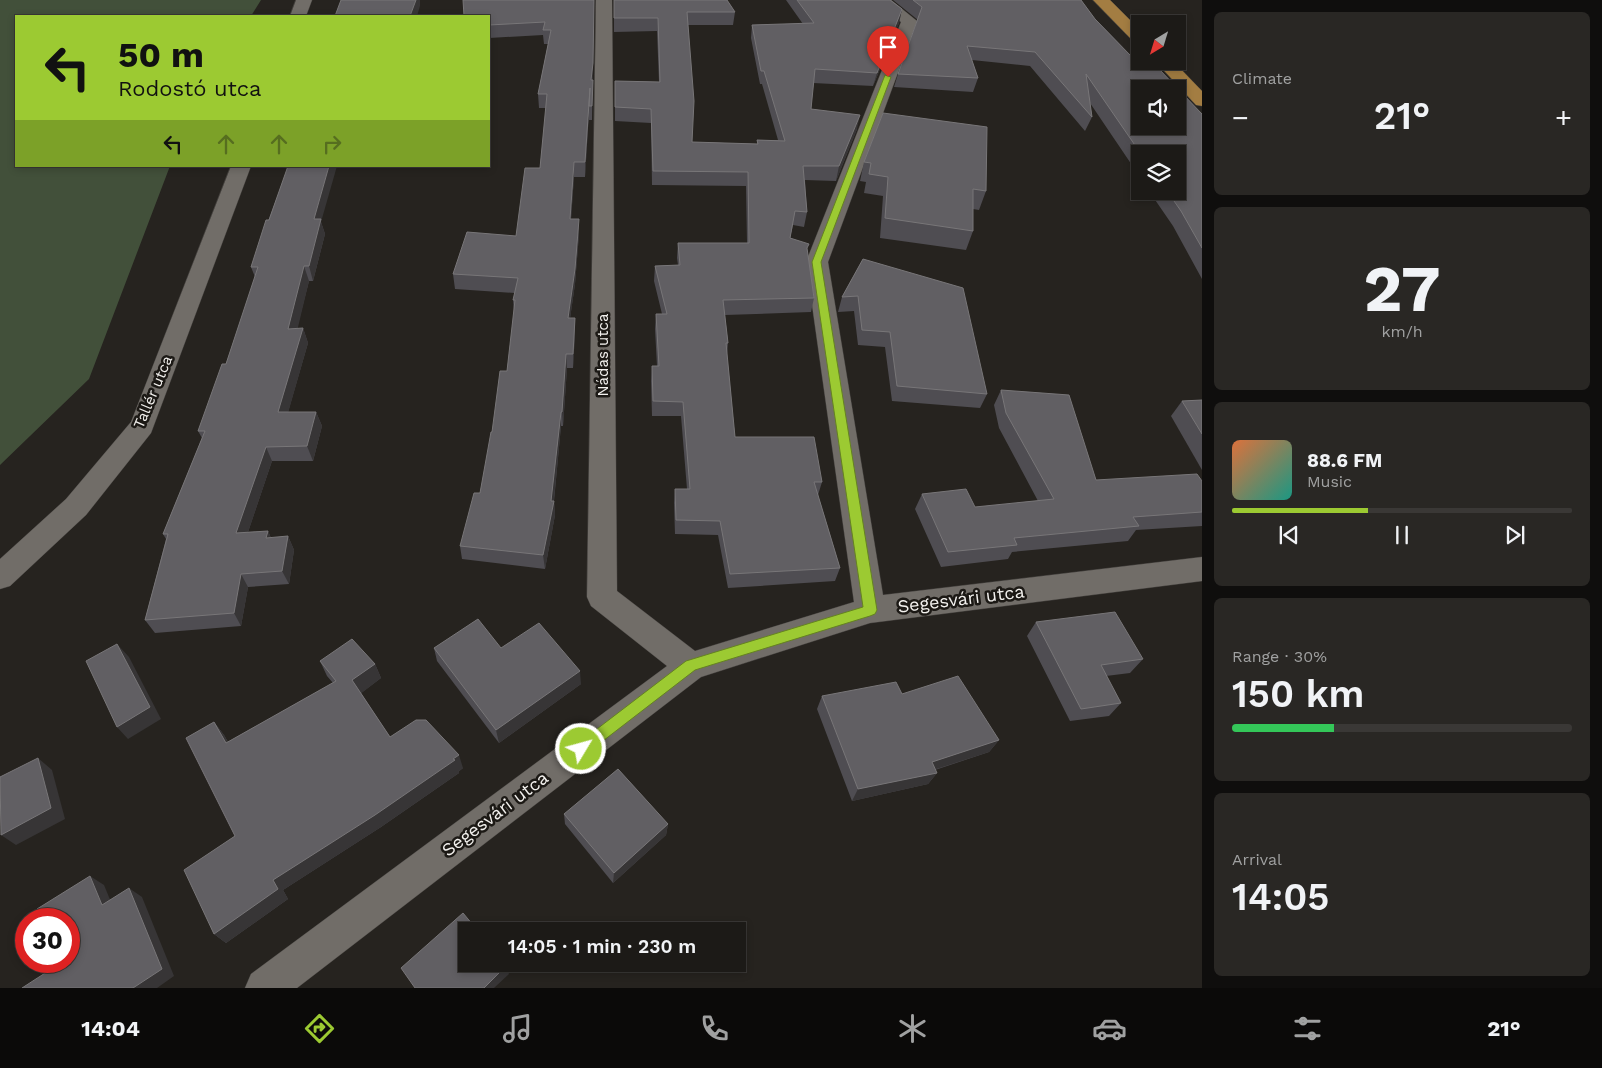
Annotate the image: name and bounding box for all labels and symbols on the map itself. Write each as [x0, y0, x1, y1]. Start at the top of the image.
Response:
north arrow [1131, 15, 1186, 70]
pin [867, 26, 909, 77]
street label: Nádas utca [594, 313, 612, 396]
street label: Tallér utca [130, 352, 177, 431]
street label: Segesvári utca [896, 580, 1026, 617]
position arrow [554, 722, 606, 774]
street label: Segesvári utca [437, 767, 552, 860]
speed limit sign: 30 [15, 908, 80, 973]

